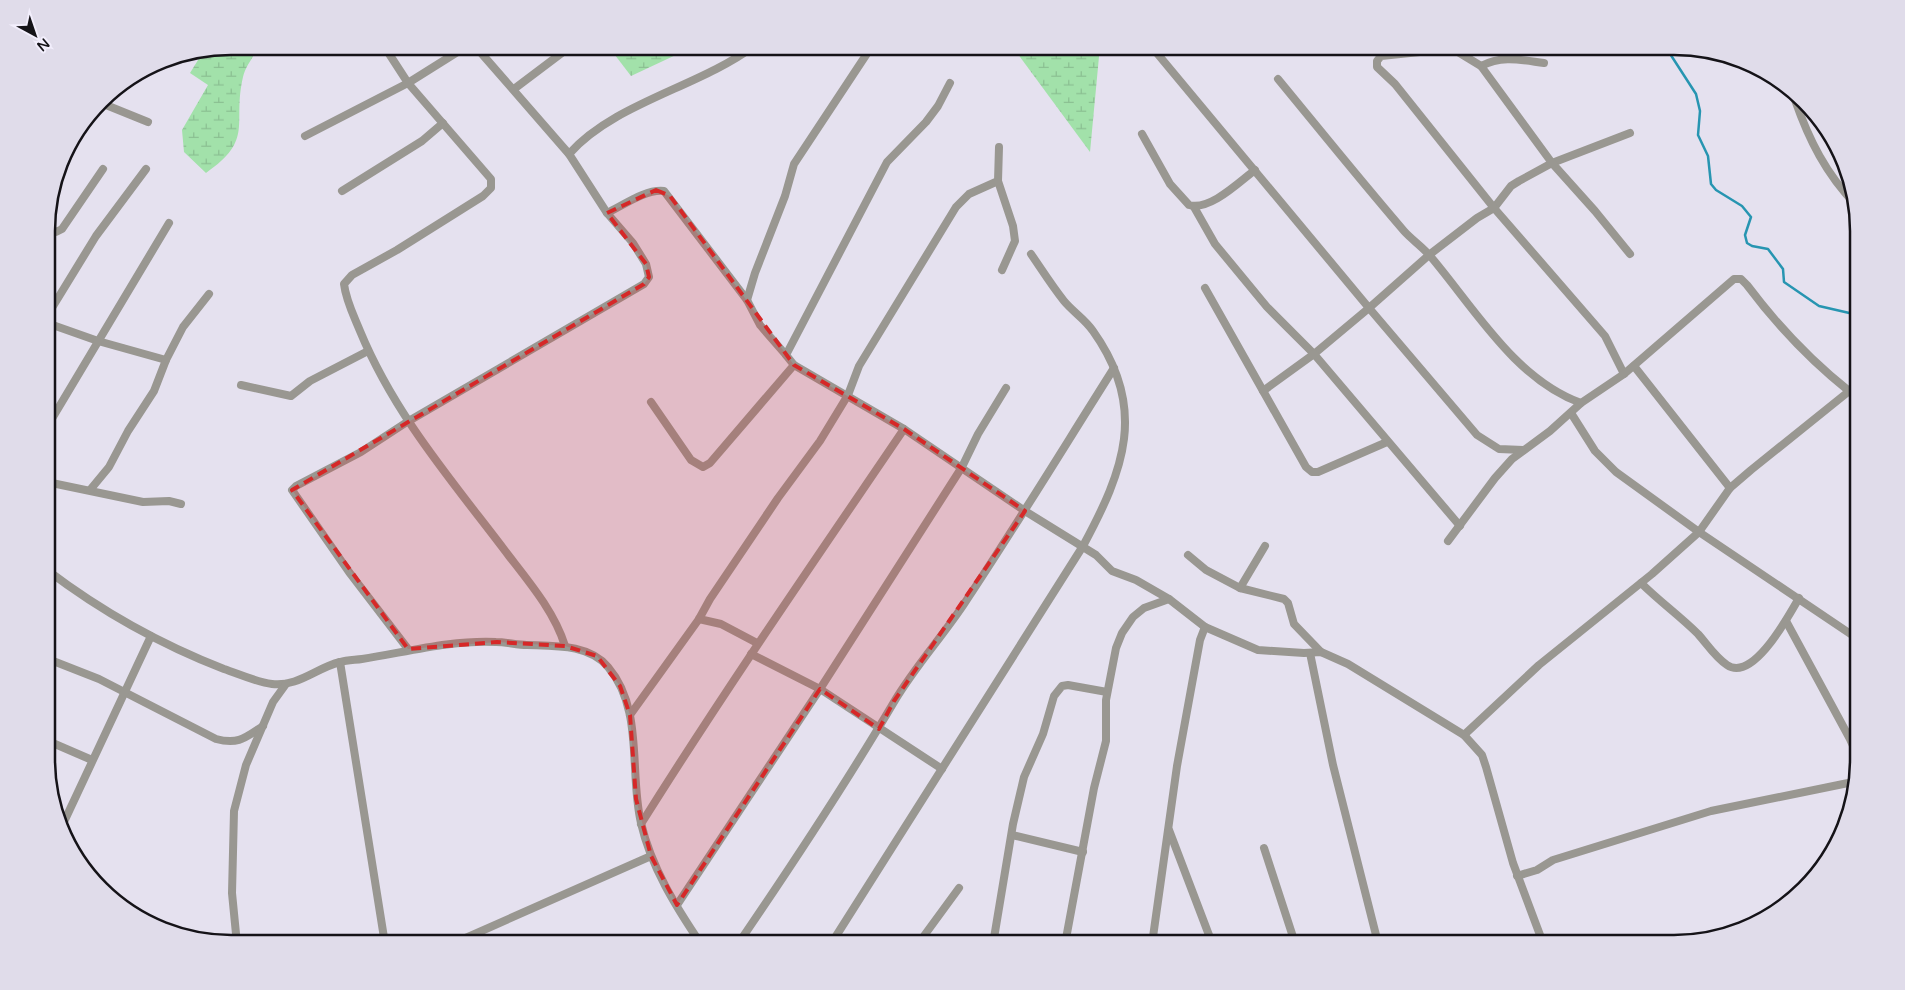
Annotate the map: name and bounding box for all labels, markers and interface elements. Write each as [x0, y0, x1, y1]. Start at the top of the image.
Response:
north arrow [10, 10, 60, 60]
text: N [33, 34, 53, 55]

